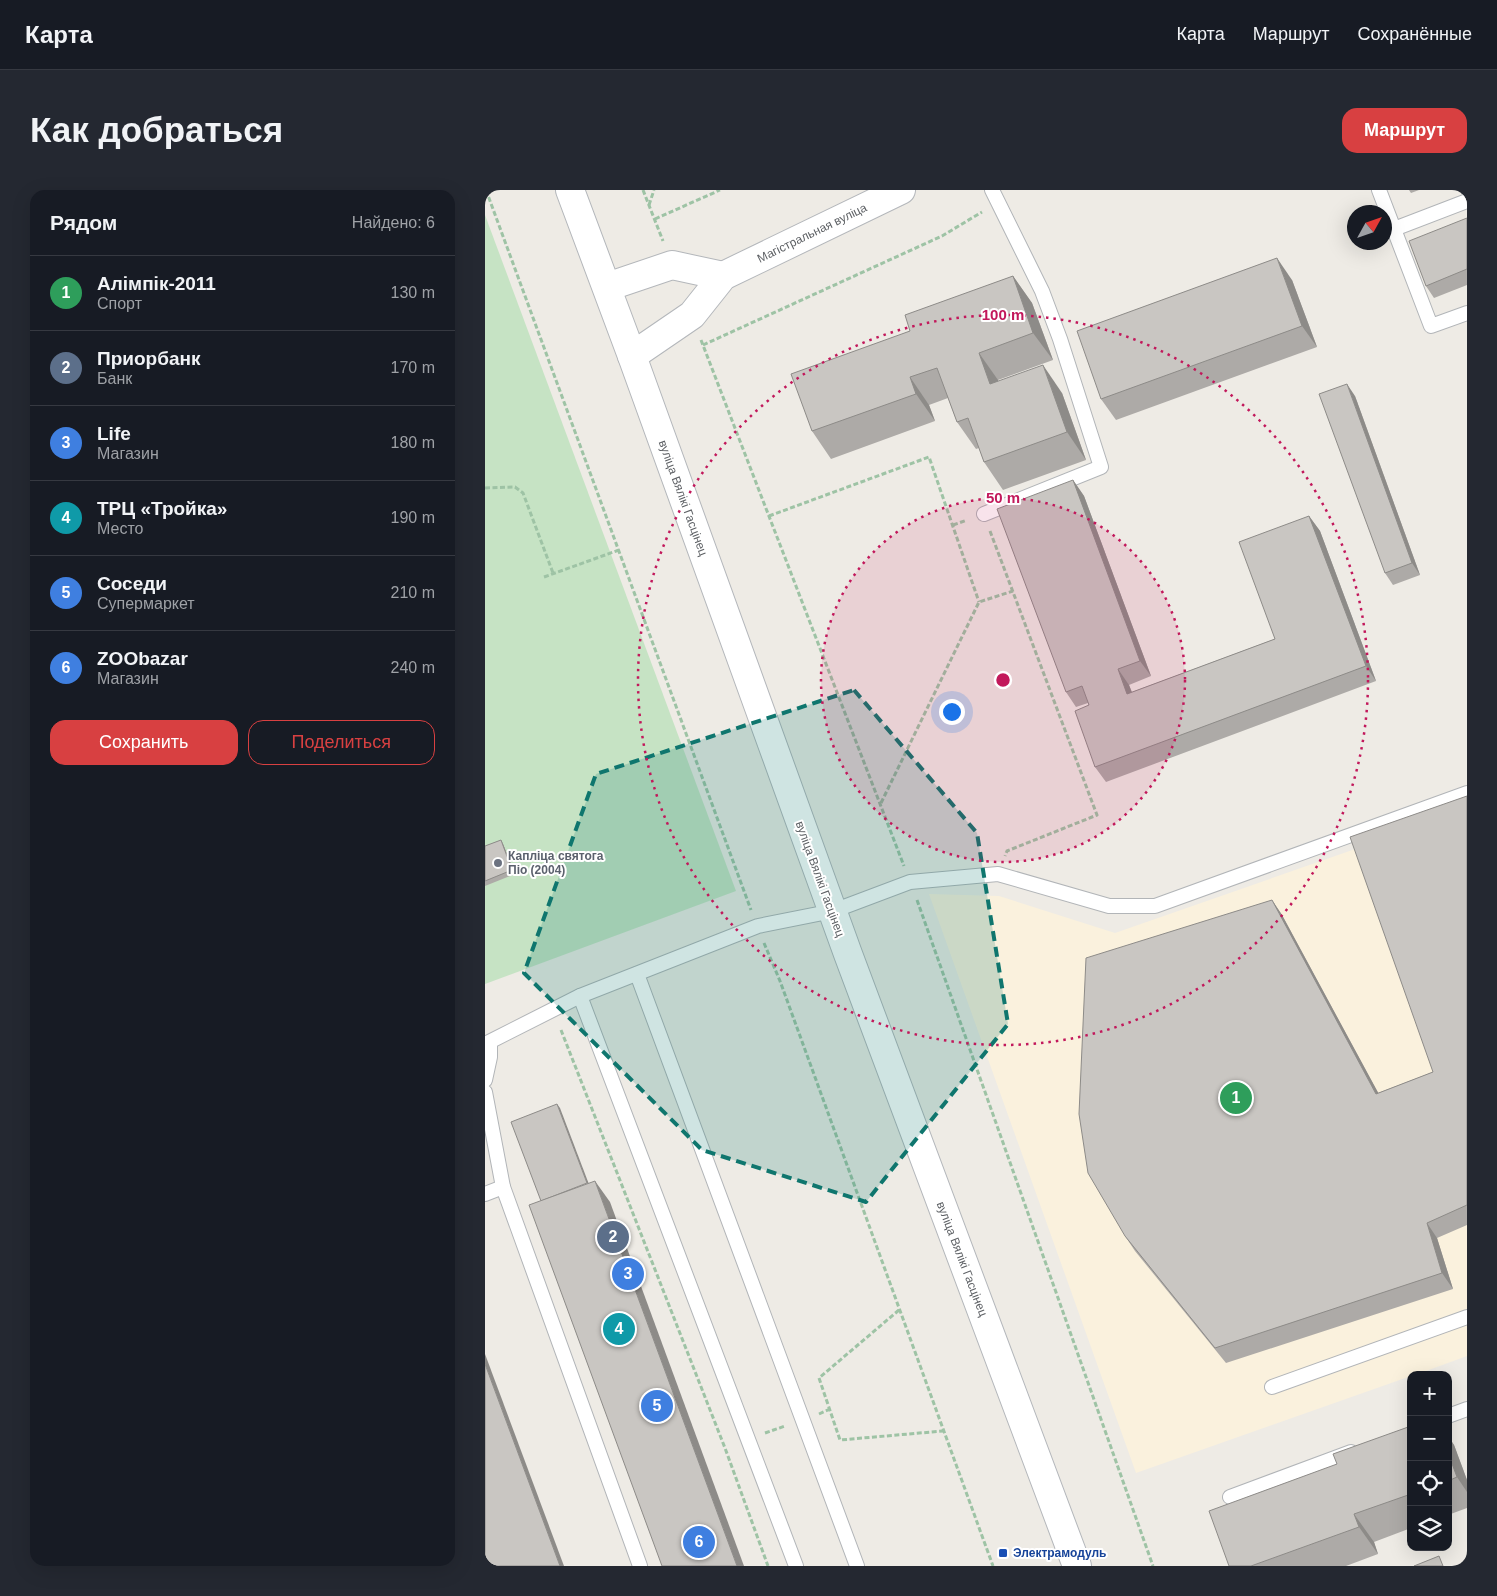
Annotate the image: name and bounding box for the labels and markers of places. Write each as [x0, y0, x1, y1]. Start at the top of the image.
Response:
centre of rings [994, 671, 1012, 689]
place label: Капліца святога Піо (2004) [508, 849, 604, 877]
marker: Капліца святога Піо (2004) [492, 857, 504, 869]
pin: 1 [1220, 1079, 1252, 1117]
pin: 2 [597, 1218, 629, 1256]
pin: 3 [612, 1255, 644, 1293]
pin: 4 [603, 1310, 635, 1348]
pin: 5 [641, 1387, 673, 1425]
pin: 6 [683, 1523, 715, 1561]
place label: Электрамодуль [1013, 1546, 1106, 1560]
marker: Электрамодуль [997, 1547, 1009, 1559]

